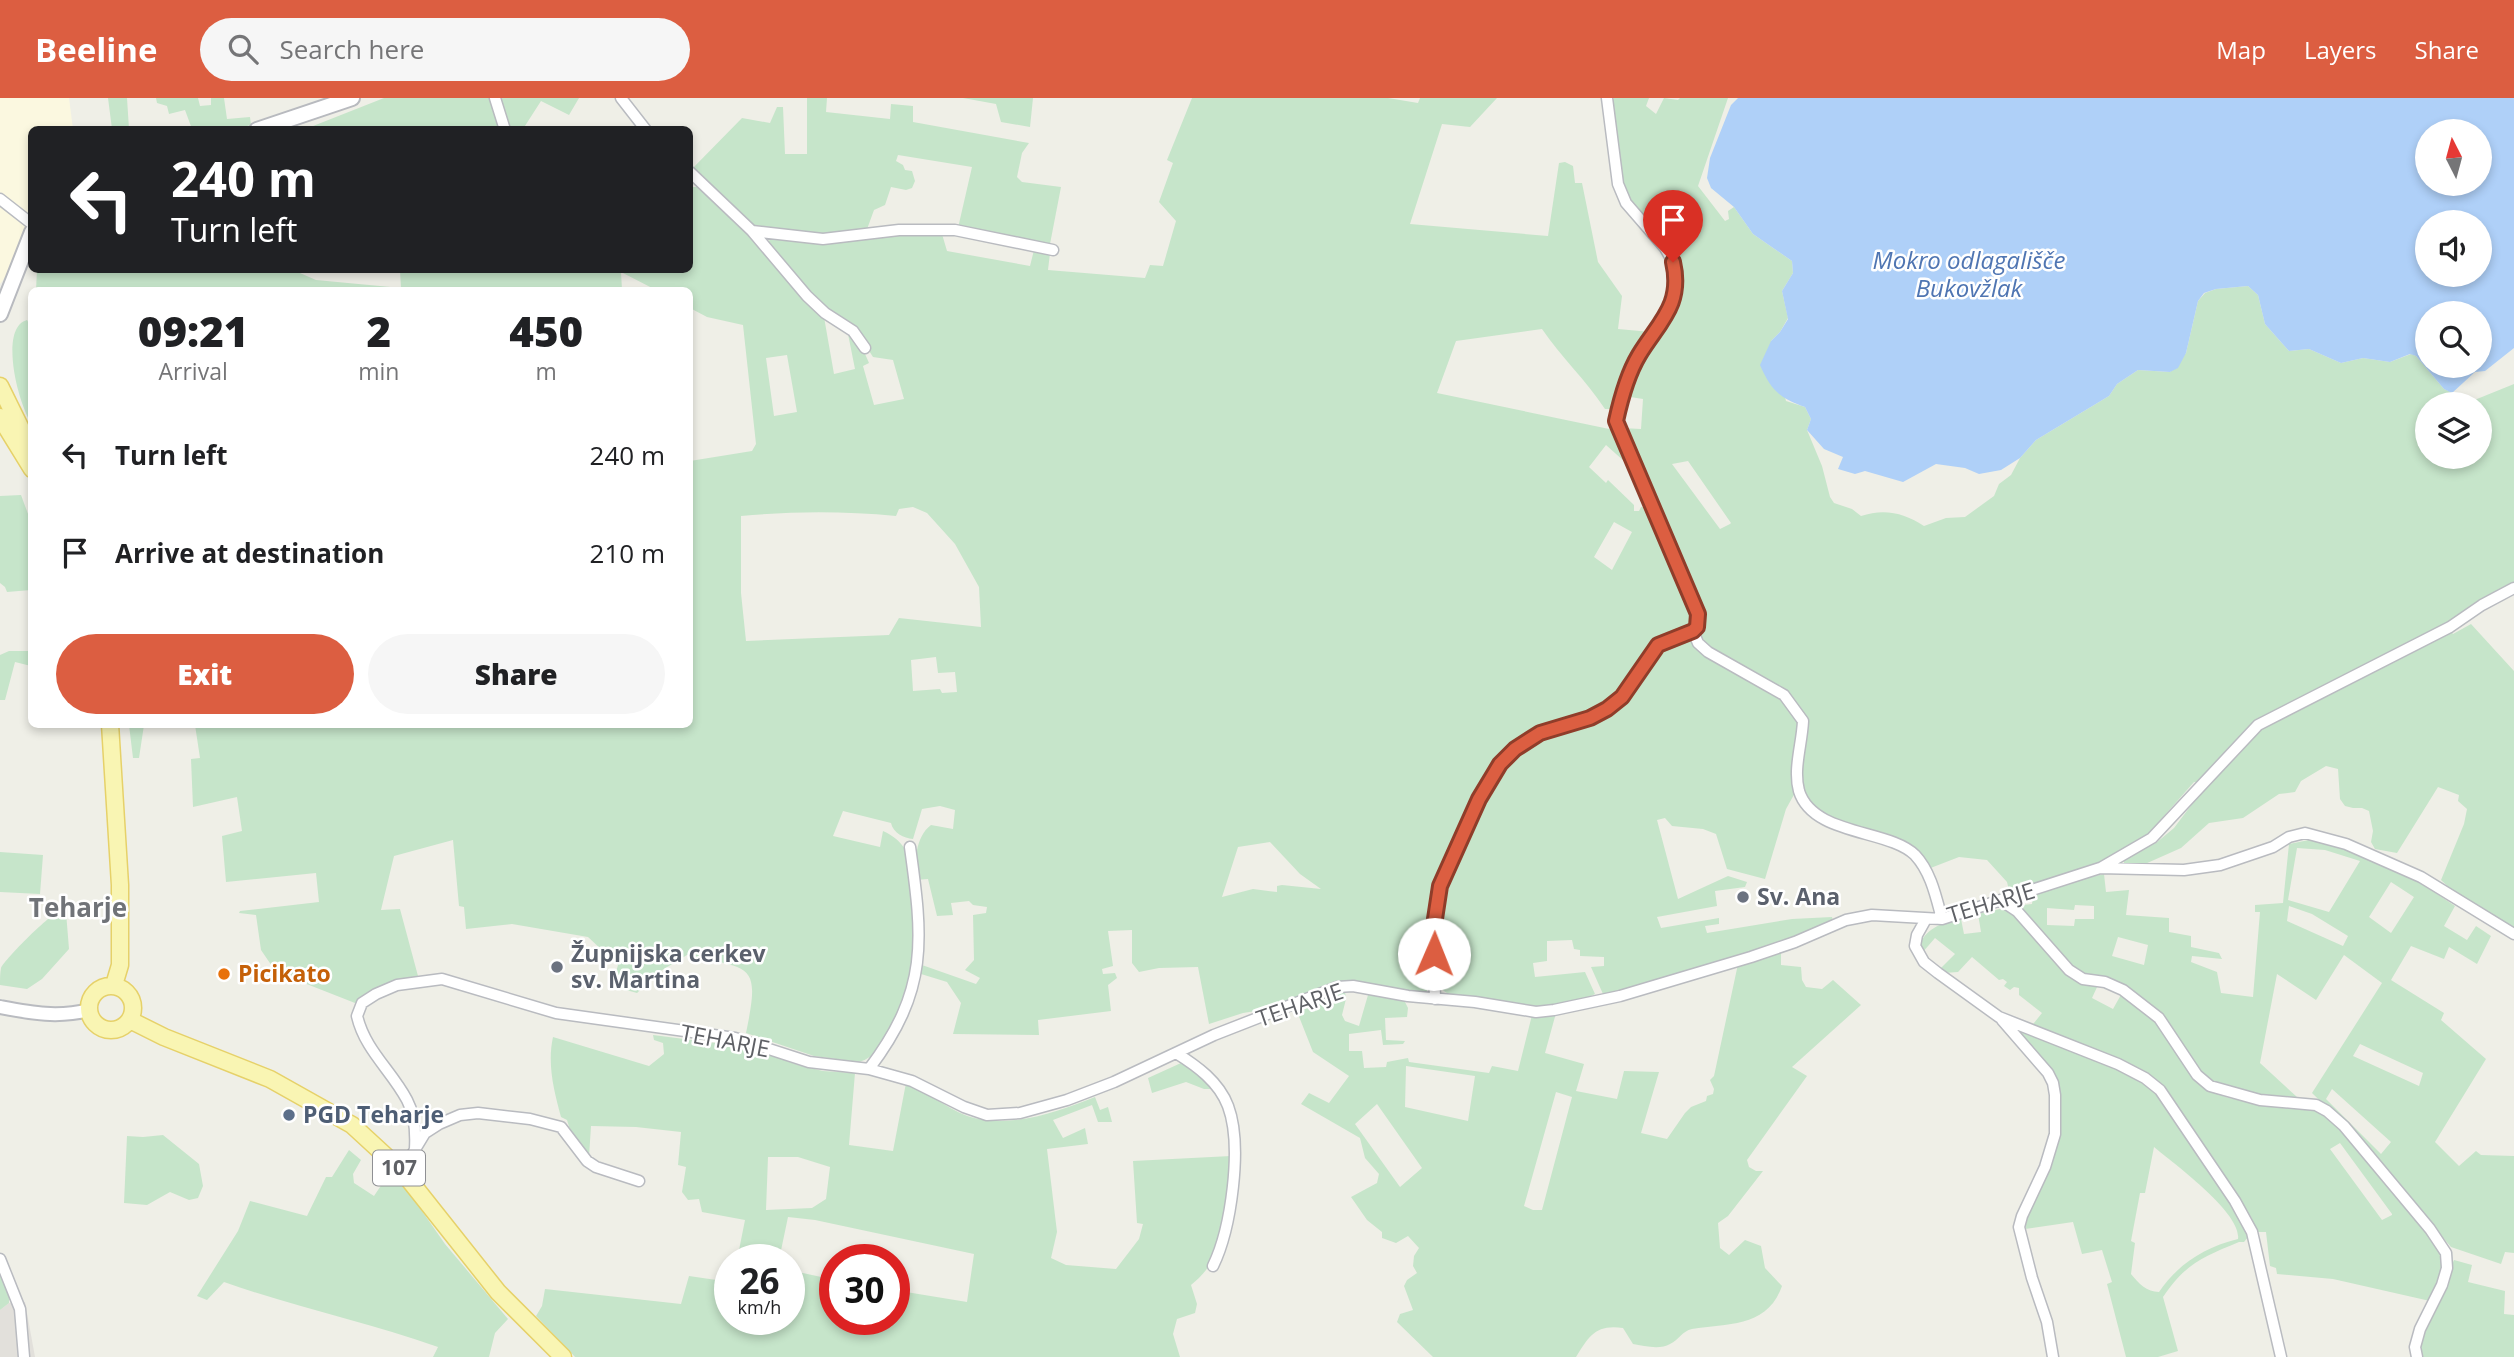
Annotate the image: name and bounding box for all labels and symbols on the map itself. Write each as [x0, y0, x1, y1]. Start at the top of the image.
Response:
north arrow [2415, 119, 2492, 196]
pin [1643, 190, 1703, 262]
water label: Mokro odlagališče Bukovžlak [1873, 243, 2065, 304]
street label: TEHARJE [1943, 874, 2038, 931]
place label: Sv. Ana [1757, 880, 1840, 912]
district label: Teharje [29, 889, 127, 925]
marker: Sv. Ana [1735, 889, 1751, 905]
position arrow [1397, 917, 1471, 991]
place label: Župnijska cerkev sv. Martina [571, 937, 766, 995]
place label: Picikato [238, 957, 331, 989]
marker: Župnijska cerkev sv. Martina [549, 959, 565, 975]
marker: Picikato [216, 966, 232, 982]
street label: TEHARJE [1252, 974, 1347, 1034]
street label: TEHARJE [678, 1016, 772, 1064]
place label: PGD Teharje [303, 1098, 444, 1130]
marker: PGD Teharje [281, 1107, 297, 1123]
road number: 107 [373, 1150, 425, 1186]
speed limit sign: 30 [819, 1244, 910, 1335]

